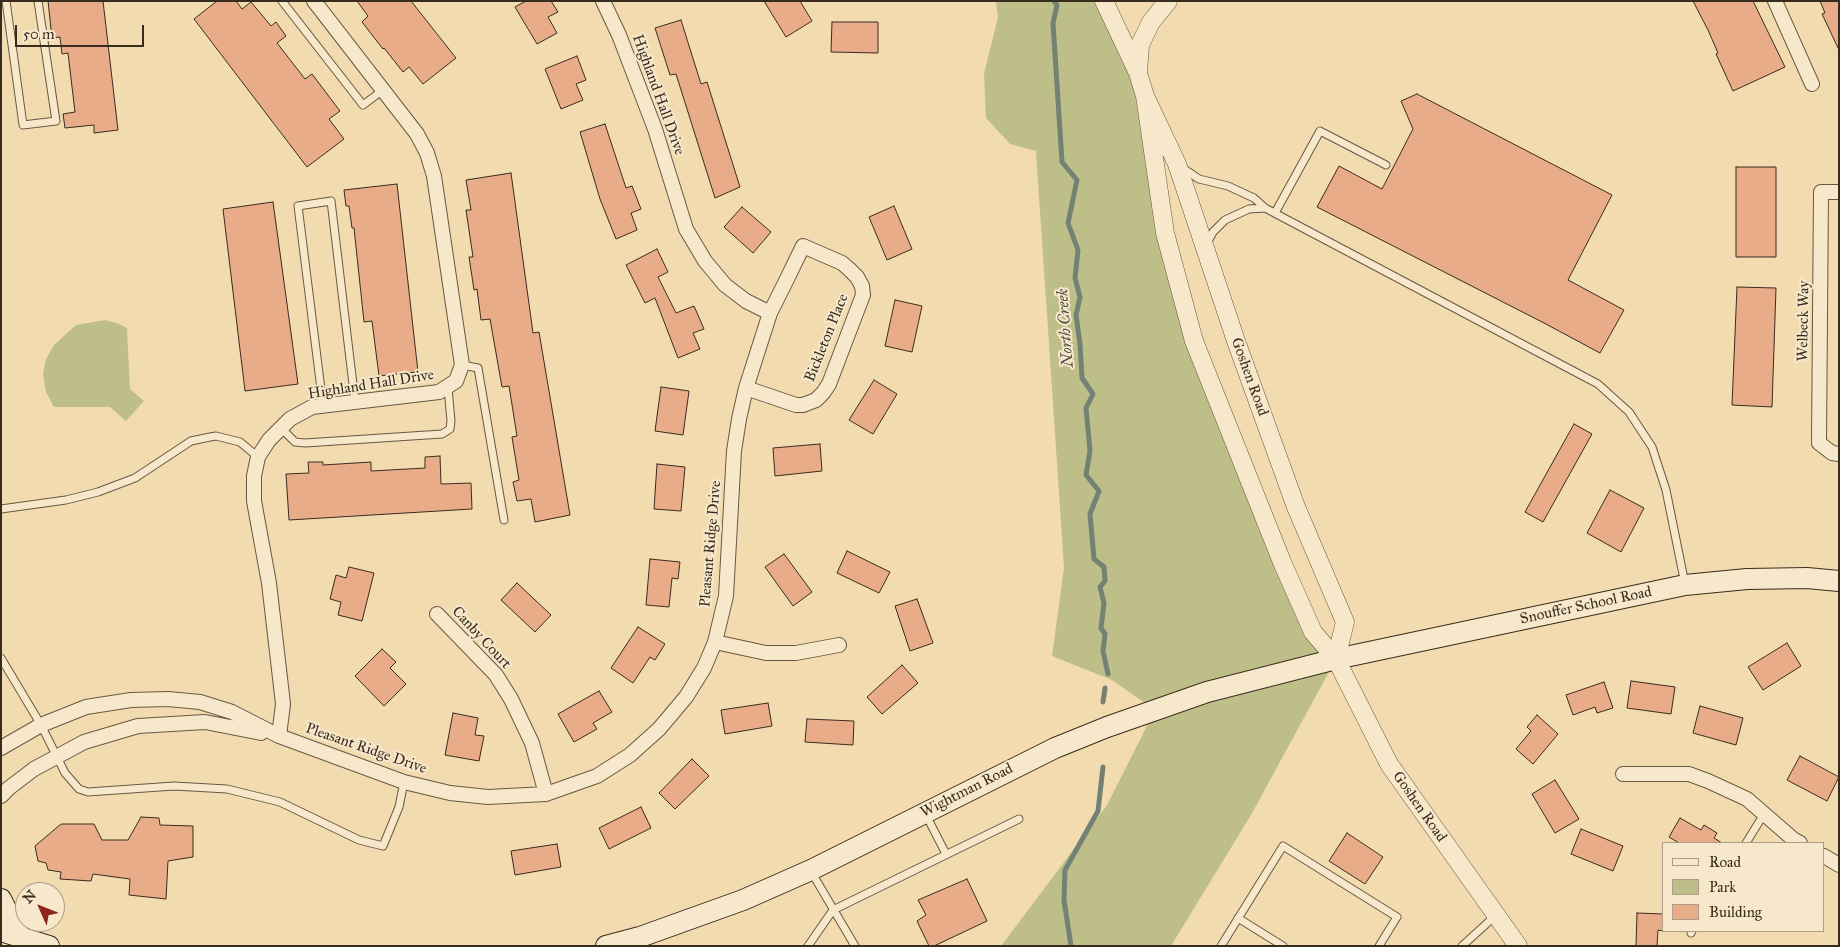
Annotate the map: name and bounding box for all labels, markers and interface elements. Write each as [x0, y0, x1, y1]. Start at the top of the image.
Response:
scale bar [18, 15, 146, 47]
text: 50 m [23, 25, 55, 43]
street label: Highland Hall Drive [628, 32, 688, 158]
street label: Welbeck Way [1794, 281, 1814, 361]
water label: North Creek [1054, 288, 1078, 368]
street label: Bickleton Place [801, 291, 853, 385]
street label: Goshen Road [1227, 335, 1271, 419]
street label: Highland Hall Drive [307, 366, 435, 404]
street label: Pleasant Ridge Drive [697, 480, 725, 608]
street label: Snouffer School Road [1518, 583, 1654, 629]
street label: Canby Court [448, 603, 514, 673]
street label: Pleasant Ridge Drive [303, 720, 429, 778]
street label: Wightman Road [918, 760, 1016, 822]
street label: Goshen Road [1388, 768, 1450, 846]
legend [1662, 842, 1825, 932]
text: Road [1709, 853, 1741, 871]
text: Park [1709, 878, 1736, 896]
north arrow [15, 882, 65, 932]
text: N [19, 887, 40, 907]
text: Building [1709, 903, 1762, 921]

